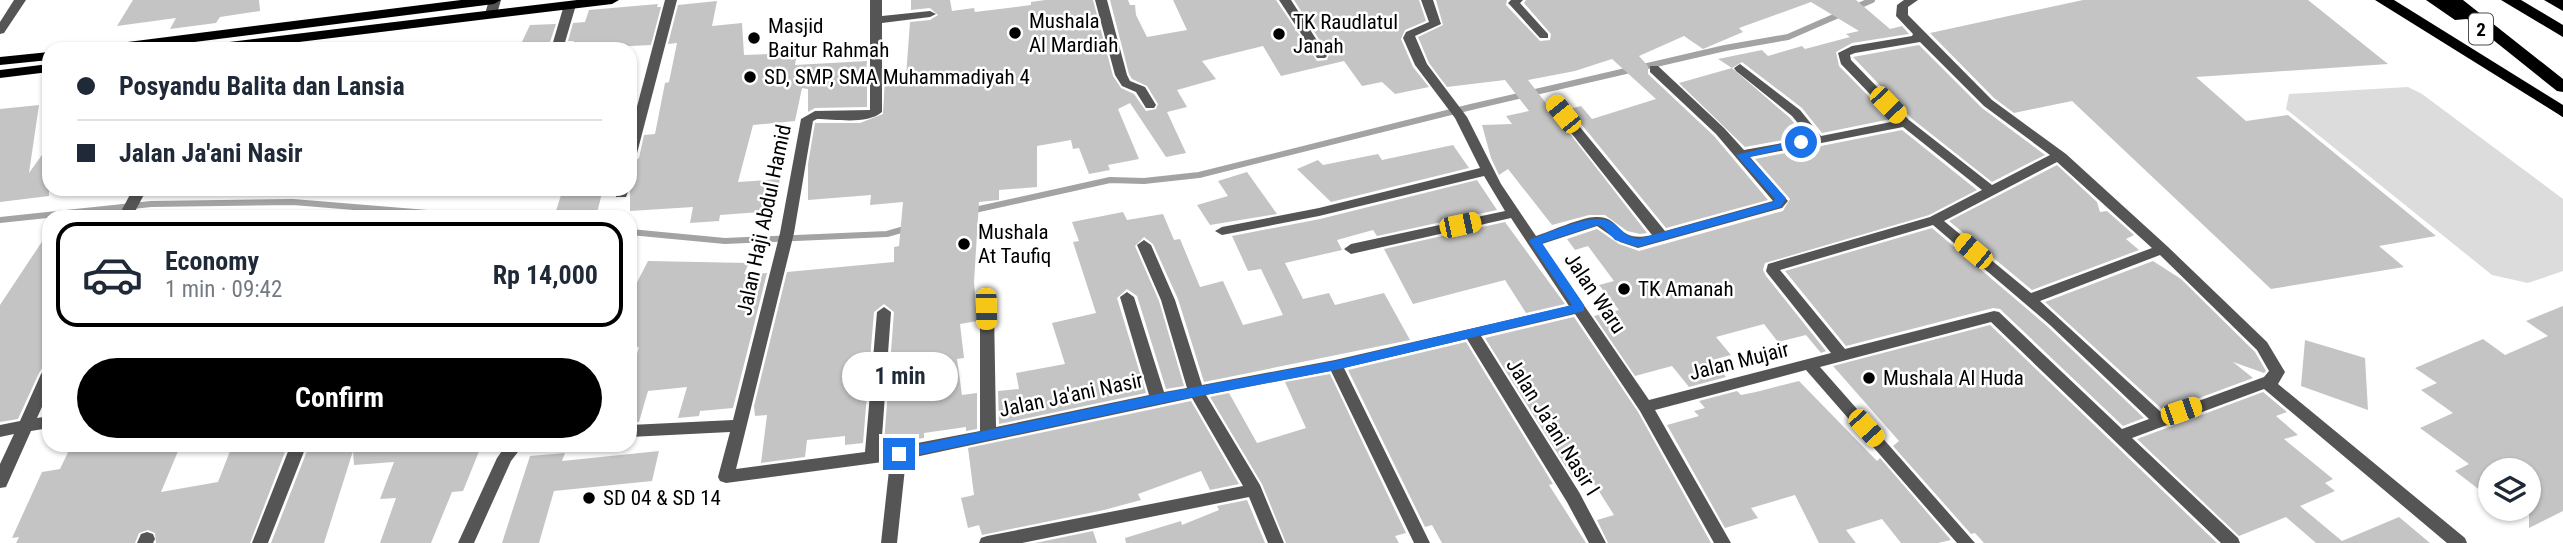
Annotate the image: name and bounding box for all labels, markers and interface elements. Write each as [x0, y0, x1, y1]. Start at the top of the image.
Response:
place label: Mushala Al Mardiah [1029, 9, 1118, 57]
place label: TK Raudlatul Janah [1293, 10, 1398, 58]
place label: Masjid Baitur Rahmah [768, 14, 889, 62]
road number: 2 [2469, 14, 2493, 44]
marker: Mushala Al Mardiah [1007, 25, 1023, 41]
marker: TK Raudlatul Janah [1271, 26, 1287, 42]
marker: Masjid Baitur Rahmah [746, 30, 762, 46]
place label: SD, SMP, SMA Muhammadiyah 4 [764, 65, 1030, 89]
marker: SD, SMP, SMA Muhammadiyah 4 [742, 69, 758, 85]
text: Posyandu Balita dan Lansia [119, 71, 405, 101]
car [1866, 83, 1911, 127]
car [1542, 91, 1585, 137]
street label: Jalan Haji Abdul Hamid [732, 122, 796, 318]
route start [1785, 126, 1817, 158]
text: Jalan Ja'ani Nasir [119, 138, 303, 168]
car [1438, 210, 1483, 240]
place label: Mushala At Taufiq [978, 220, 1051, 268]
car [1951, 229, 1996, 273]
marker: Mushala At Taufiq [956, 236, 972, 252]
icon: car [81, 243, 144, 306]
text: Economy [165, 246, 259, 276]
street label: Jalan Waru [1559, 248, 1631, 338]
text: Rp 14,000 [493, 260, 598, 290]
text: 1 min · 09:42 [165, 276, 282, 303]
place label: TK Amanah [1638, 277, 1734, 301]
marker: TK Amanah [1616, 281, 1632, 297]
car [976, 288, 997, 330]
street label: Jalan Mujair [1687, 337, 1791, 385]
callout: 1 min [841, 352, 957, 402]
street label: Jalan Ja'ani Nasir I [1501, 354, 1605, 500]
button: Confirm [77, 358, 602, 438]
text: 1 min [874, 363, 926, 390]
place label: Mushala Al Huda [1883, 366, 2024, 390]
street label: Jalan Ja'ani Nasir [997, 368, 1145, 422]
marker: Mushala Al Huda [1861, 370, 1877, 386]
car [2158, 394, 2205, 428]
car [1845, 405, 1888, 451]
route end [883, 438, 915, 470]
map controls [2478, 458, 2541, 521]
button: layers [2478, 458, 2541, 521]
place label: SD 04 & SD 14 [603, 486, 721, 510]
marker: SD 04 & SD 14 [581, 490, 597, 506]

